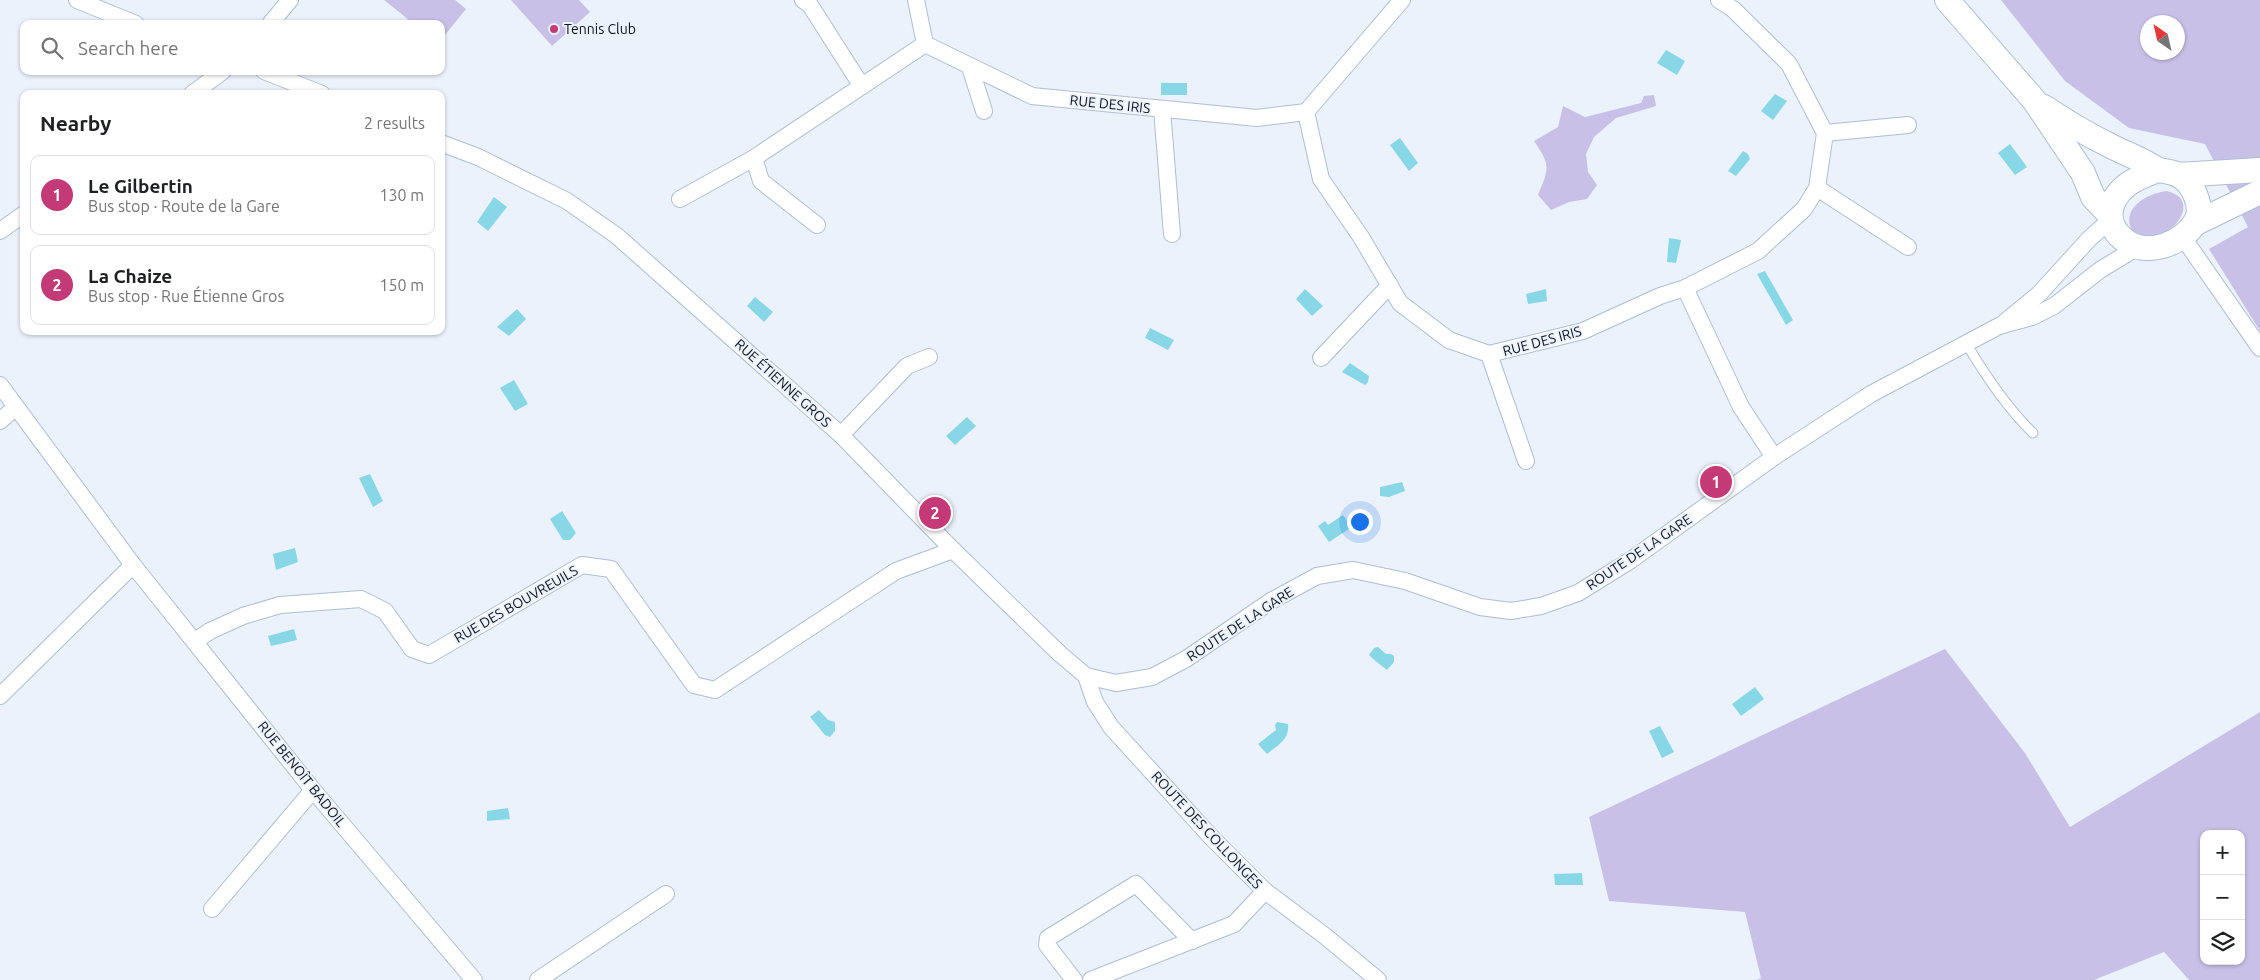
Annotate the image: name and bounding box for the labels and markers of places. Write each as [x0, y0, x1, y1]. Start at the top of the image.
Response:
place label: Tennis Club [564, 21, 636, 37]
marker: Tennis Club [548, 23, 560, 35]
pin: 1 [1700, 463, 1732, 501]
pin: 2 [919, 494, 951, 532]

